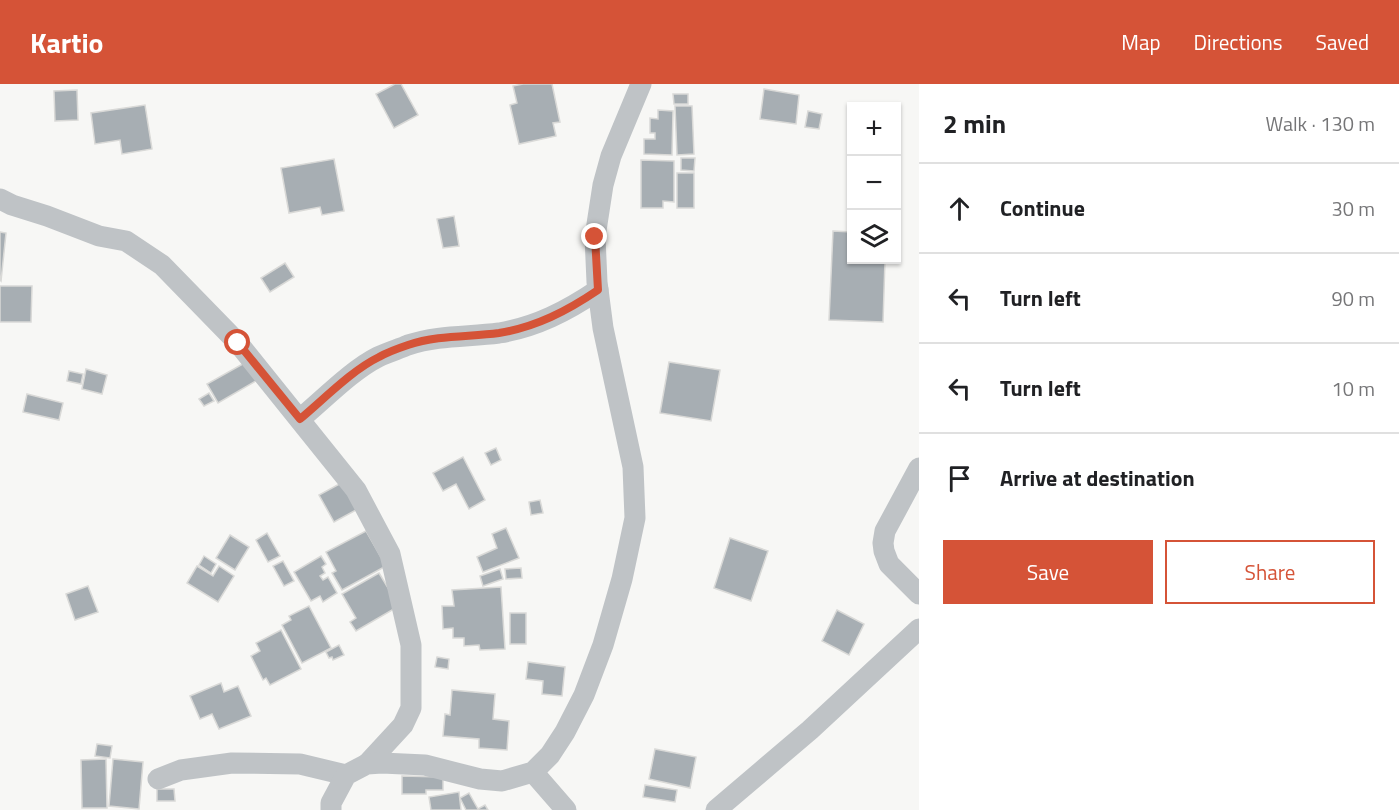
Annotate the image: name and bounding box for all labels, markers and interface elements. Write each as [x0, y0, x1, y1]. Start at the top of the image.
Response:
text: Kartio [30, 21, 104, 64]
text: Map [1121, 26, 1161, 58]
text: Directions [1194, 26, 1283, 58]
text: Saved [1316, 26, 1369, 58]
map controls [847, 102, 901, 264]
button: + [847, 102, 901, 156]
text: 2 min [943, 104, 1006, 143]
text: Walk · 130 m [1266, 108, 1375, 139]
button: − [847, 156, 901, 210]
text: Continue [1000, 191, 1085, 225]
icon: ahead [943, 192, 976, 225]
text: 30 m [1331, 193, 1375, 224]
button: layers [847, 210, 901, 264]
route end [581, 223, 607, 249]
text: Turn left [1000, 281, 1081, 315]
icon: left [943, 282, 976, 315]
text: 90 m [1331, 283, 1375, 314]
route start [224, 329, 250, 355]
text: Turn left [1000, 371, 1081, 405]
icon: left [943, 372, 976, 405]
text: 10 m [1331, 373, 1375, 404]
text: Arrive at destination [1000, 461, 1195, 495]
icon: arrive [943, 462, 976, 495]
button: Save [943, 540, 1153, 604]
button: Share [1165, 540, 1375, 604]

